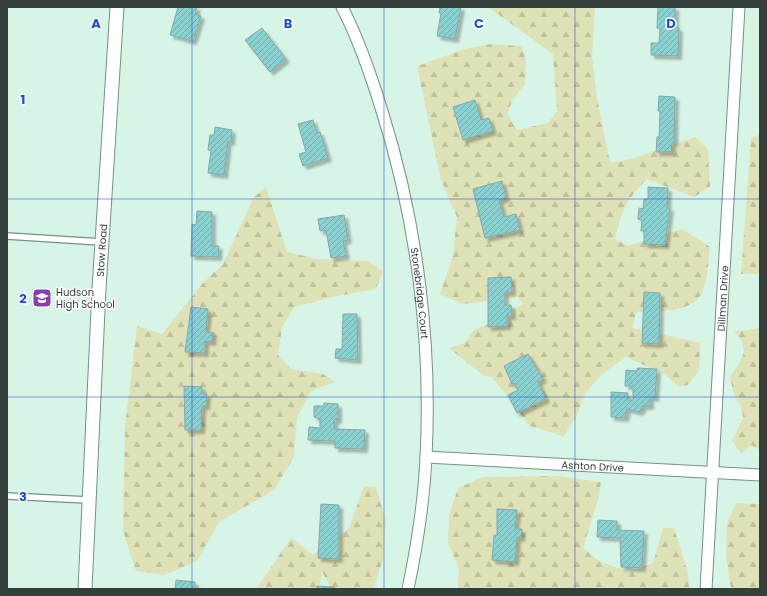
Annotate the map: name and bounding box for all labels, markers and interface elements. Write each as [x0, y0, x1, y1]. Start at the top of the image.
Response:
text: A [91, 14, 101, 33]
text: B [284, 14, 293, 33]
text: C [474, 14, 484, 33]
text: D [666, 14, 676, 33]
text: 1 [21, 90, 25, 109]
street label: Stow Road [92, 224, 111, 277]
street label: Stonebridge Court [407, 246, 432, 340]
street label: Dillman Drive [713, 265, 732, 332]
place label: Hudson High School [56, 285, 115, 312]
school or university icon: Hudson High School [31, 287, 53, 309]
text: 2 [19, 289, 27, 308]
street label: Ashton Drive [561, 457, 624, 475]
text: 3 [19, 487, 27, 506]

